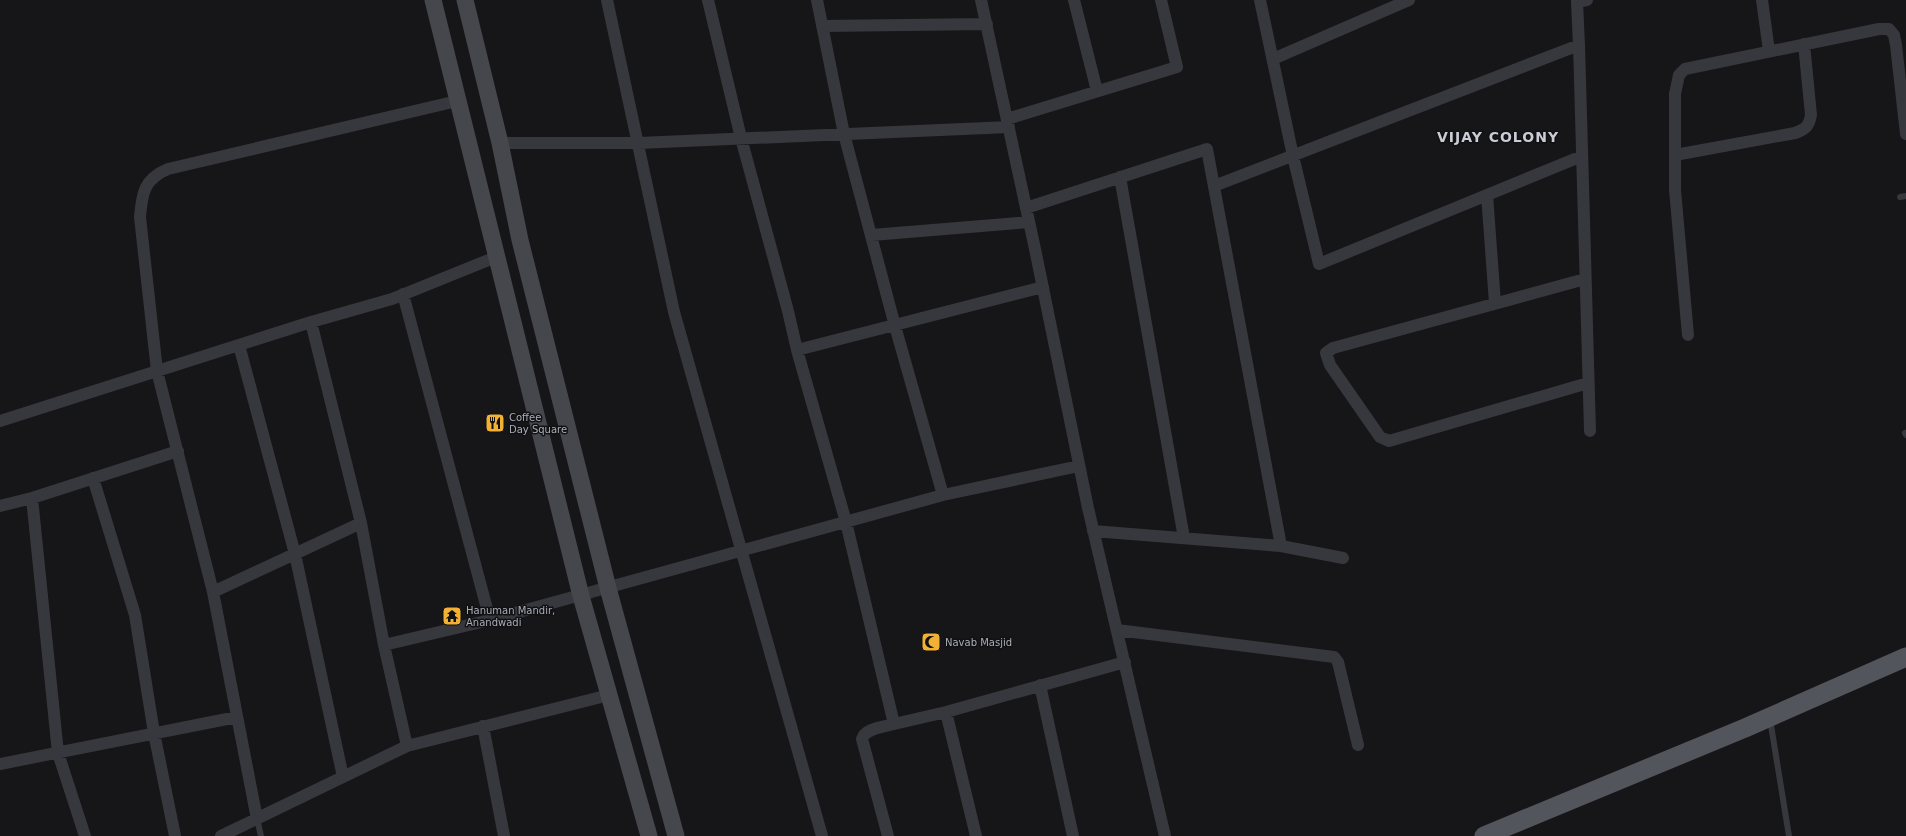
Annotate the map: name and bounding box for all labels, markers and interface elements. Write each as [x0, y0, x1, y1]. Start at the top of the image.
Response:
district label: VIJAY COLONY [1437, 129, 1559, 145]
restaurant icon: Coffee Day Square [484, 412, 506, 434]
place label: Coffee Day Square [509, 412, 567, 435]
temple icon: Hanuman Mandir, Anandwadi [441, 605, 463, 627]
place label: Hanuman Mandir, Anandwadi [466, 605, 555, 628]
mosque icon: Navab Masjid [920, 631, 942, 653]
place label: Navab Masjid [945, 637, 1012, 648]

